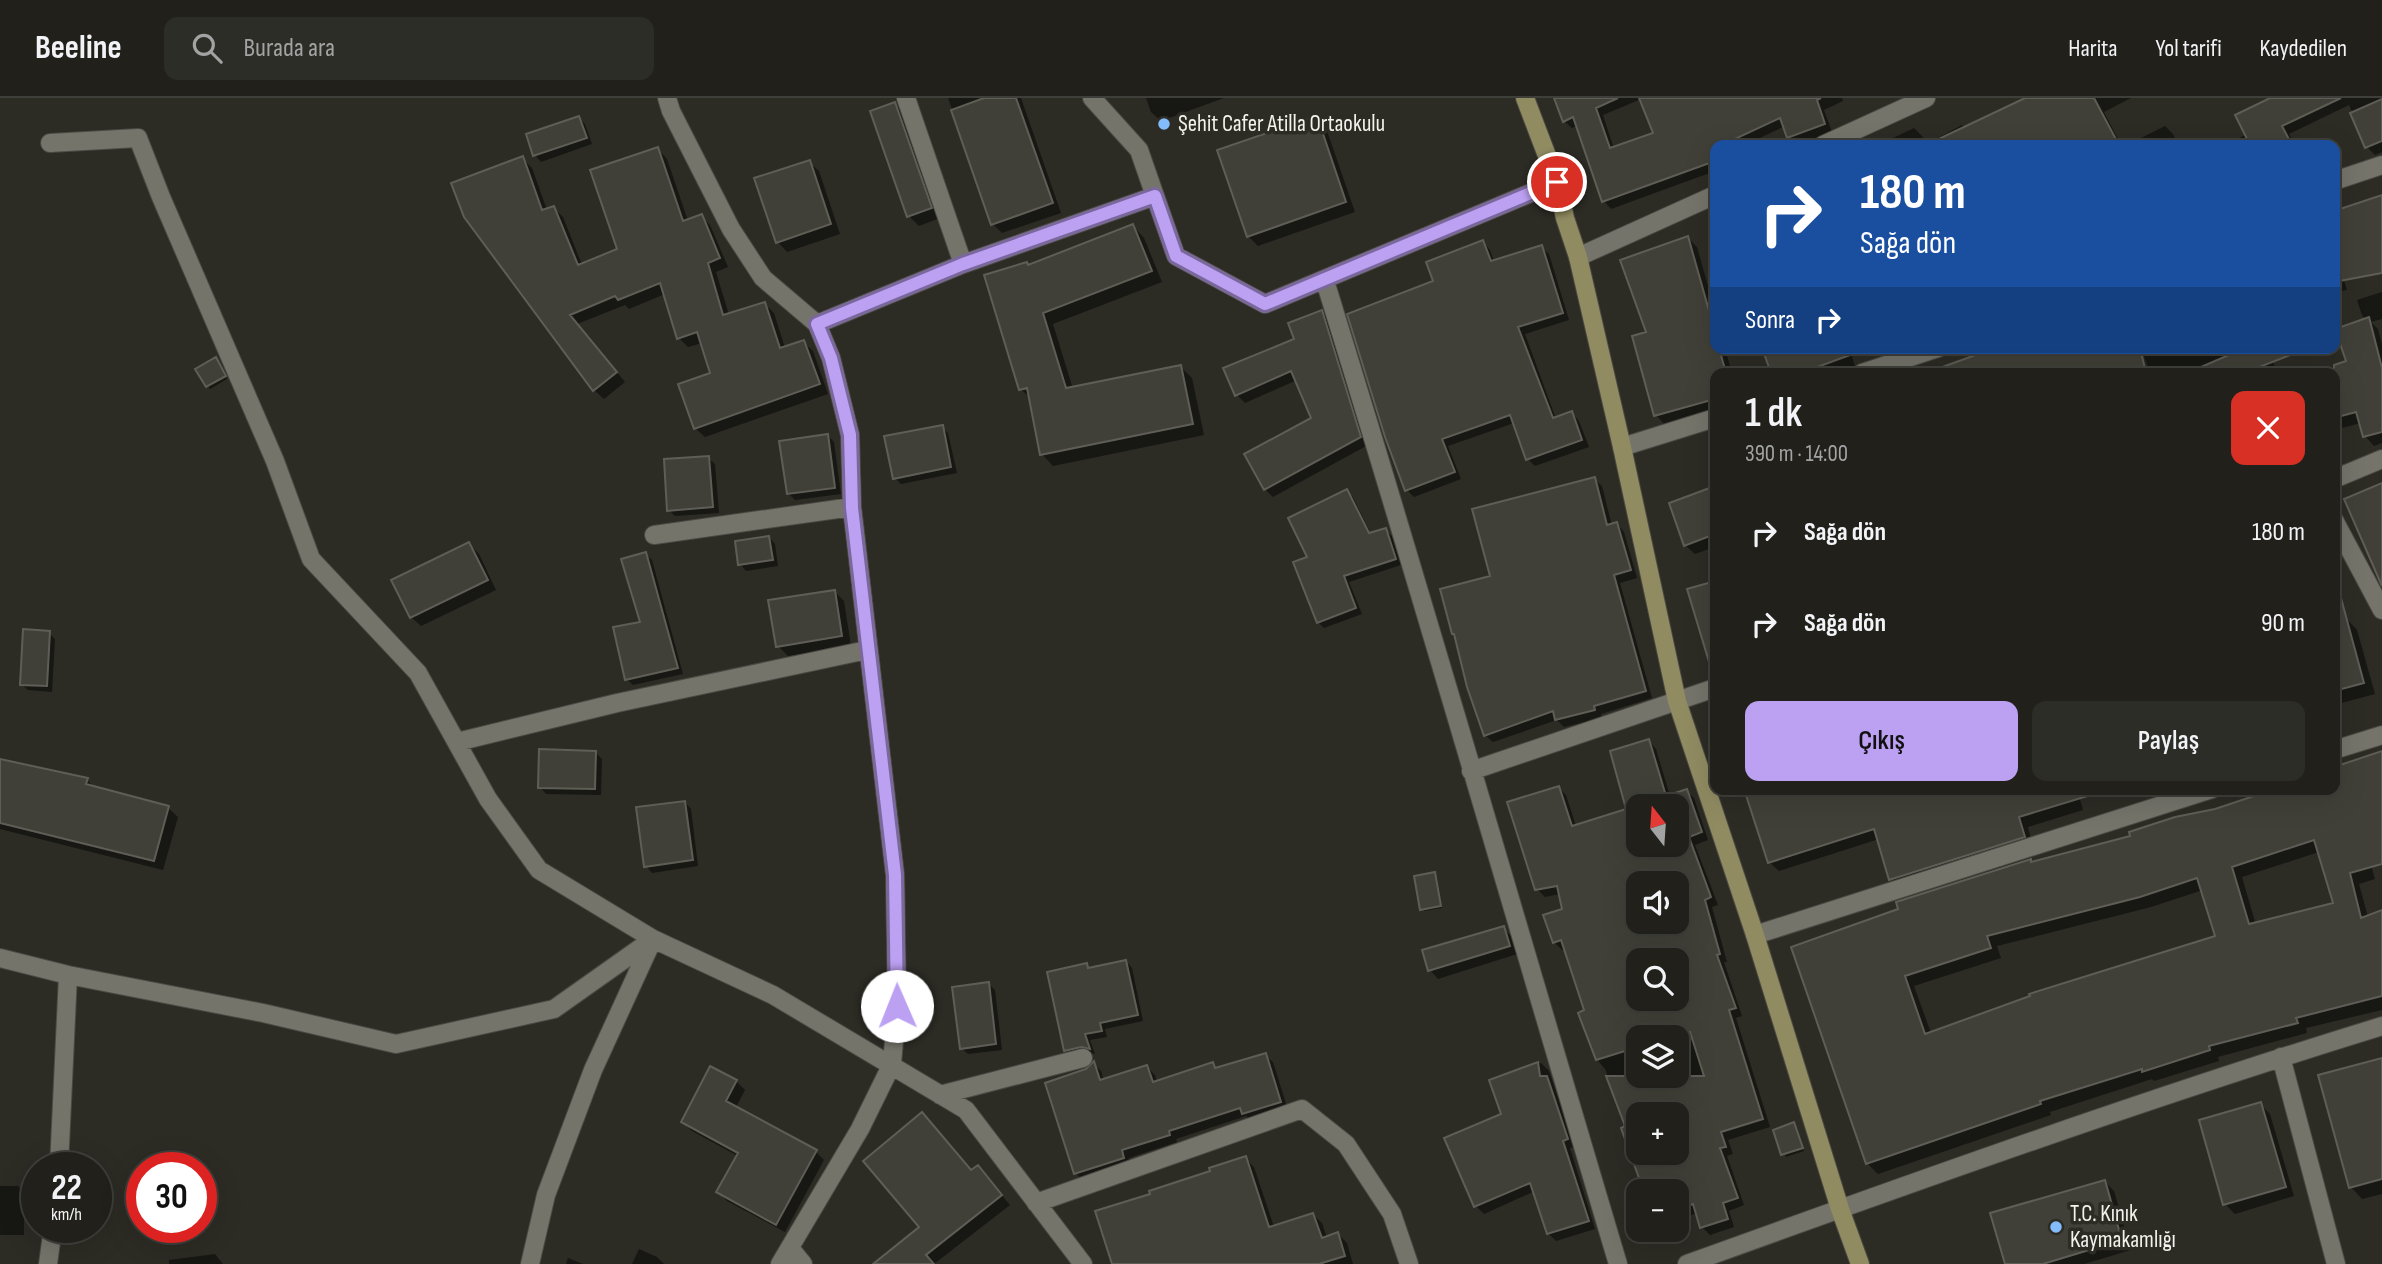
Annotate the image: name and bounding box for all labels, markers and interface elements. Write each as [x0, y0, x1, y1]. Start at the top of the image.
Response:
search box [164, 17, 654, 80]
text: Beeline [35, 28, 122, 68]
icon: search [188, 29, 226, 67]
text: Burada ara [244, 33, 335, 64]
text: Harita [2068, 34, 2118, 63]
text: Yol tarifi [2156, 34, 2222, 63]
text: Kaydedilen [2260, 34, 2347, 63]
place label: Şehit Cafer Atilla Ortaokulu [1178, 110, 1385, 138]
marker: Şehit Cafer Atilla Ortaokulu [1156, 116, 1172, 132]
pin [1527, 152, 1587, 212]
icon: arrive [1538, 163, 1576, 201]
text: 180 m [1860, 164, 1966, 223]
icon: right [1745, 168, 1836, 259]
text: Sağa dön [1860, 224, 1956, 263]
icon: right [1809, 301, 1847, 339]
text: Sonra [1745, 305, 1795, 336]
text: 1 dk [1745, 388, 1802, 439]
button: close [2231, 391, 2305, 465]
text: 390 m · 14:00 [1745, 440, 1848, 468]
icon: right [1745, 514, 1783, 552]
text: Sağa dön [1804, 517, 1886, 548]
text: 180 m [2252, 517, 2305, 548]
icon: right [1745, 605, 1783, 643]
text: Sağa dön [1804, 608, 1886, 639]
text: 90 m [2261, 608, 2305, 639]
button: Çıkış [1745, 701, 2018, 781]
button: Paylaş [2032, 701, 2305, 781]
north arrow [1626, 794, 1689, 858]
map controls [1626, 794, 1689, 1242]
button: sound [1626, 871, 1689, 934]
button: search [1626, 948, 1689, 1011]
position arrow [860, 969, 934, 1043]
button: layers [1626, 1025, 1689, 1088]
button: + [1626, 1102, 1689, 1165]
speed limit sign: 30 [126, 1152, 217, 1243]
text: 22 [51, 1167, 82, 1210]
button: − [1626, 1179, 1689, 1242]
place label: T.C. Kınık Kaymakamlığı [2070, 1200, 2176, 1254]
text: km/h [51, 1204, 82, 1225]
marker: T.C. Kınık Kaymakamlığı [2048, 1219, 2064, 1235]

